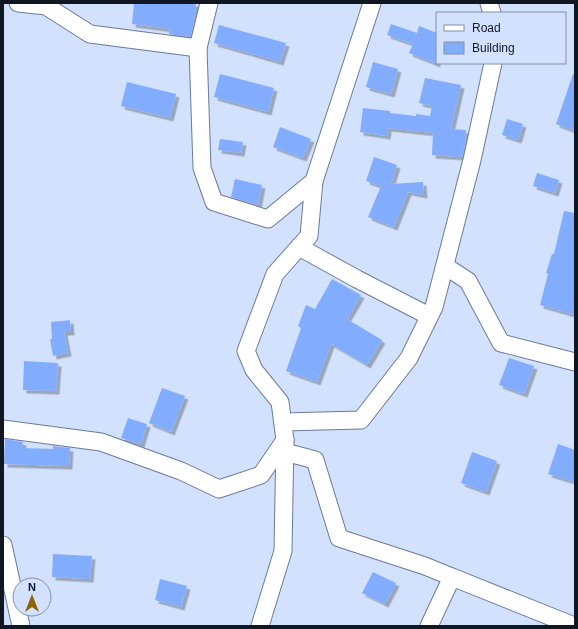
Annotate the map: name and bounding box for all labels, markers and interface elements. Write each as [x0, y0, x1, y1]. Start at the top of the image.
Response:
legend [436, 12, 566, 64]
text: Road [472, 21, 501, 35]
text: Building [472, 41, 515, 55]
north arrow [12, 577, 52, 617]
text: N [28, 581, 36, 593]

